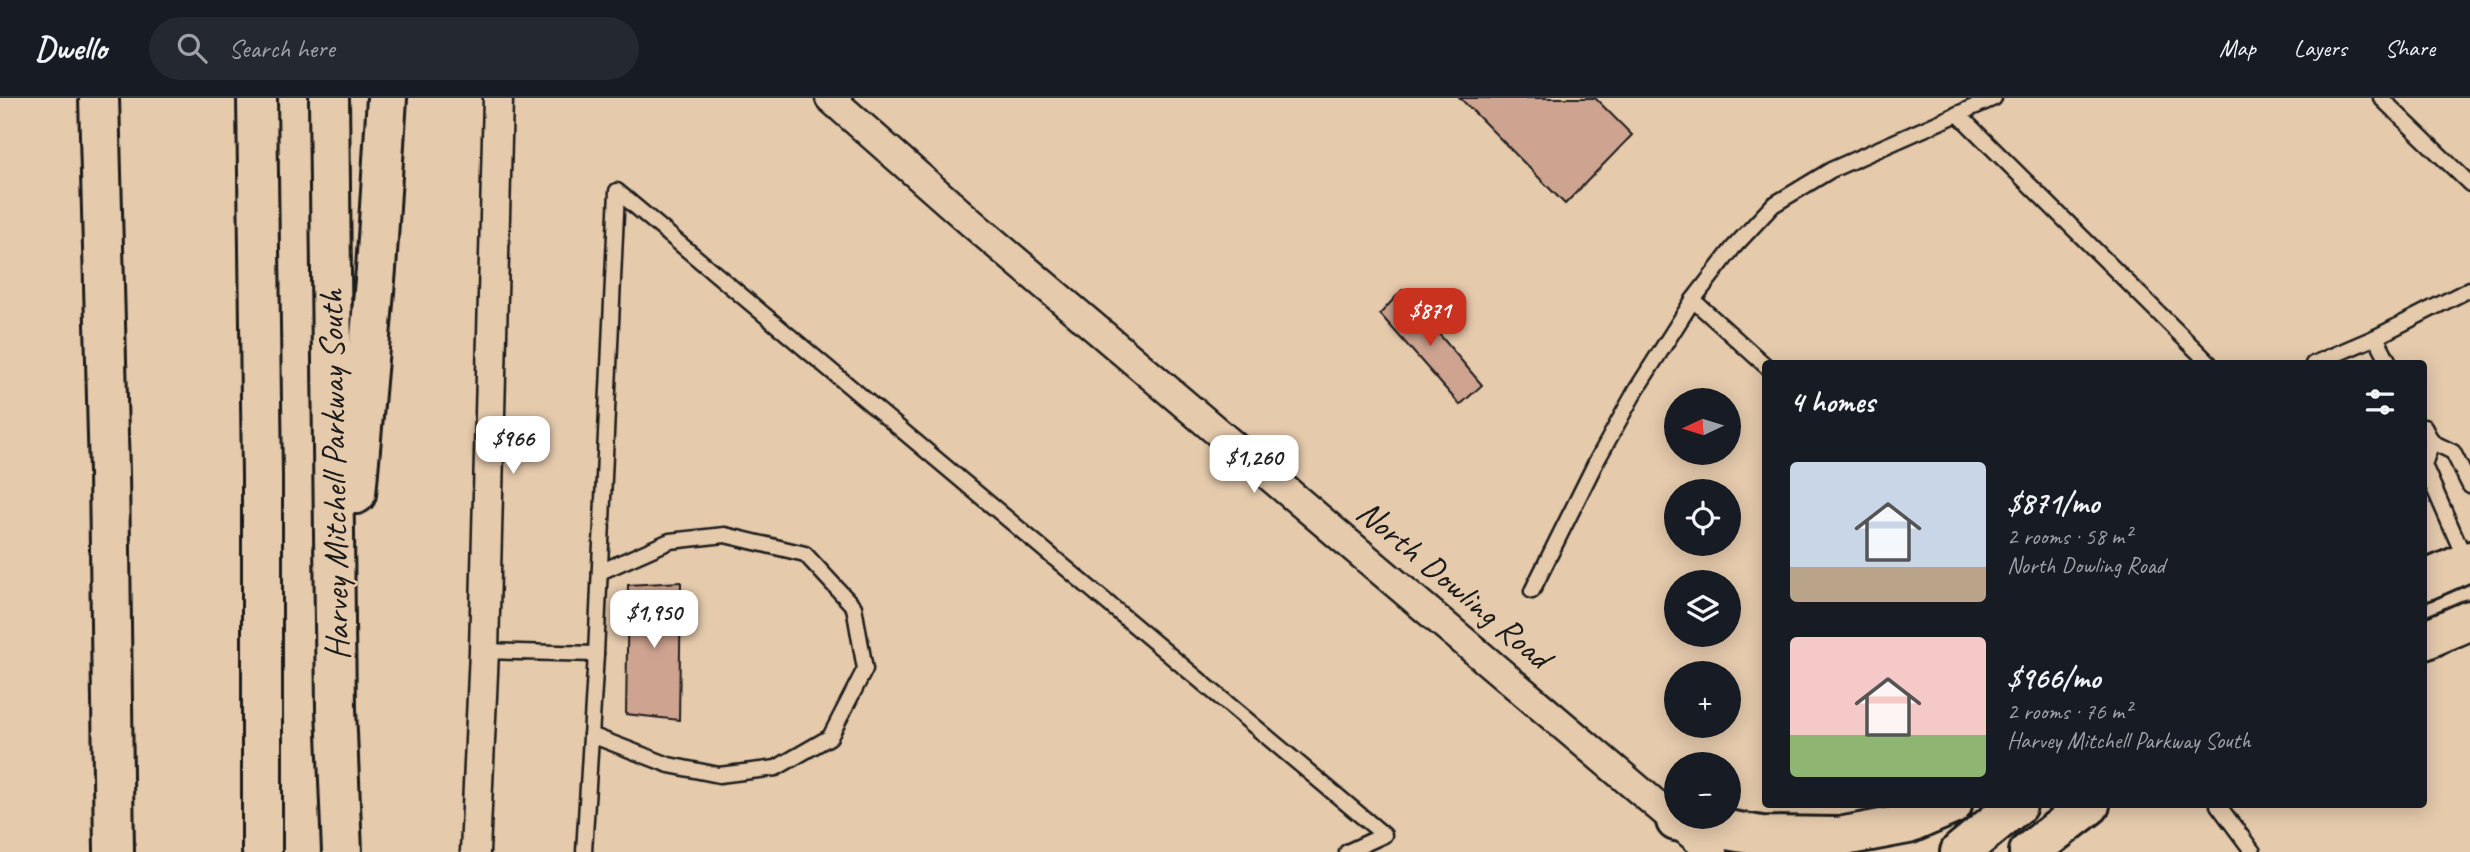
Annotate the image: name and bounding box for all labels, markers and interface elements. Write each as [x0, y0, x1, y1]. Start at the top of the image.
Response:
search box [149, 17, 639, 80]
text: Dwello [35, 27, 107, 69]
icon: search [173, 29, 211, 67]
text: Search here [229, 32, 335, 65]
text: Map [2219, 33, 2256, 63]
text: Layers [2294, 33, 2347, 63]
text: Share [2385, 33, 2435, 63]
street label: Harvey Mitchell Parkway South [308, 287, 360, 661]
pin: $871 [1389, 288, 1471, 348]
text: $871 [1409, 296, 1451, 325]
text: 4 homes [1790, 383, 1875, 421]
icon: filters [2361, 383, 2399, 421]
north arrow [1664, 388, 1741, 466]
map controls [1664, 388, 1741, 829]
pin: $966 [472, 416, 554, 476]
text: $966 [492, 424, 534, 453]
pin: $1,260 [1197, 436, 1311, 495]
text: $1,260 [1226, 443, 1282, 472]
button: locate [1664, 479, 1741, 556]
text: $871/mo [2007, 484, 2099, 522]
street label: North Dowling Road [1348, 490, 1564, 682]
icon: home [1846, 490, 1930, 574]
text: 2 rooms · 58 m² [2007, 522, 2131, 551]
text: North Dowling Road [2007, 551, 2165, 580]
button: layers [1664, 570, 1741, 647]
pin: $1,950 [597, 590, 711, 650]
text: $1,950 [626, 598, 682, 627]
text: $966/mo [2007, 659, 2100, 697]
button: + [1664, 661, 1741, 738]
icon: home [1846, 665, 1930, 749]
text: 2 rooms · 76 m² [2007, 697, 2131, 726]
text: Harvey Mitchell Parkway South [2007, 726, 2251, 755]
button: − [1664, 752, 1741, 829]

